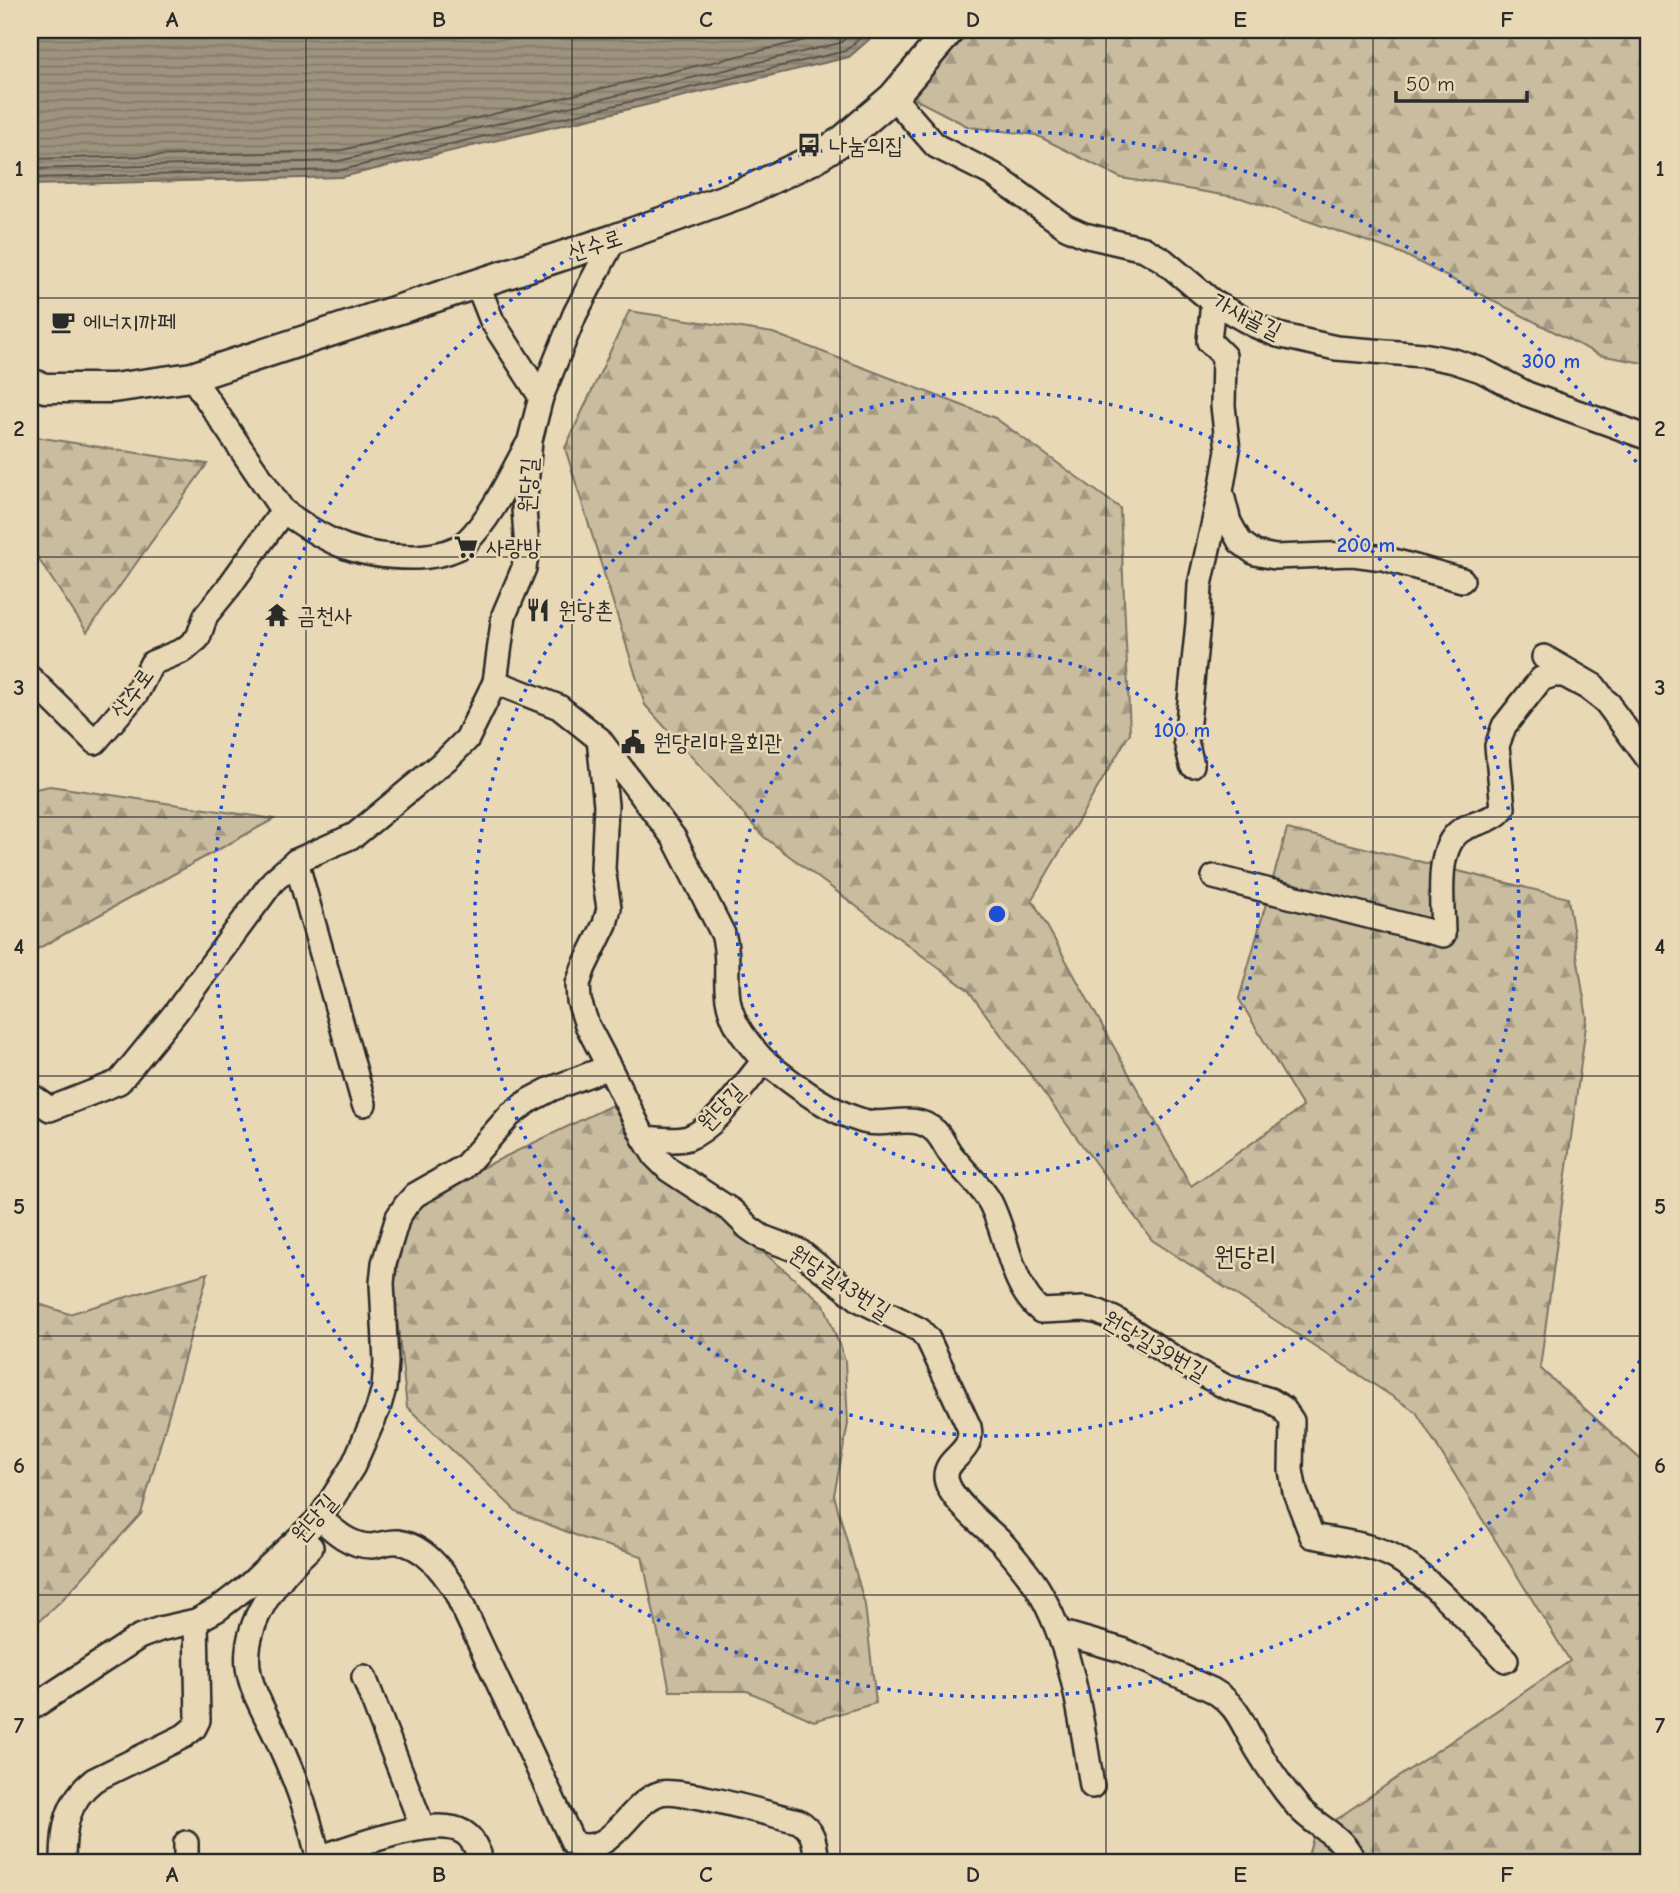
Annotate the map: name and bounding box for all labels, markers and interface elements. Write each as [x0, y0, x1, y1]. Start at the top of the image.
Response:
text: A [166, 6, 179, 33]
text: B [432, 6, 446, 33]
text: C [699, 6, 713, 33]
text: D [966, 6, 980, 33]
text: E [1233, 6, 1247, 33]
text: F [1500, 6, 1514, 33]
scale bar [1396, 60, 1527, 104]
text: 50 m [1406, 72, 1455, 96]
bus stop icon: 나눔의집 [795, 131, 823, 159]
place label: 나눔의집 [829, 132, 903, 159]
text: 1 [14, 155, 24, 182]
text: 1 [1655, 155, 1665, 182]
street label: 산수로 [564, 224, 626, 266]
street label: 가새골길 [1208, 287, 1286, 345]
cafe icon: 에너지까페 [49, 308, 77, 336]
place label: 에너지까페 [83, 309, 176, 336]
text: 300 m [1522, 349, 1580, 373]
text: 2 [13, 415, 25, 442]
text: 2 [1654, 415, 1666, 442]
street label: 원당길 [513, 457, 543, 513]
supermarket icon: 사랑방 [452, 533, 480, 561]
text: 200 m [1337, 533, 1395, 557]
place label: 사랑방 [486, 534, 542, 561]
restaurant icon: 원당촌 [524, 596, 552, 624]
place label: 원당촌 [558, 597, 614, 624]
temple icon: 금천사 [263, 601, 291, 629]
place label: 금천사 [297, 602, 353, 629]
street label: 산수로 [105, 663, 159, 723]
text: 3 [13, 674, 25, 701]
text: 3 [1654, 674, 1666, 701]
text: 100 m [1154, 718, 1210, 742]
public building icon: 원당리마을회관 [619, 728, 647, 756]
place label: 원당리마을회관 [653, 729, 783, 756]
centre of rings [985, 902, 1009, 926]
text: 4 [14, 933, 25, 960]
text: 4 [1655, 933, 1666, 960]
street label: 원당길 [692, 1078, 750, 1136]
text: 5 [13, 1193, 25, 1220]
text: 5 [1654, 1193, 1666, 1220]
street label: 원당길43번길 [784, 1239, 896, 1325]
district label: 원당리 [1214, 1242, 1276, 1272]
street label: 원당길39번길 [1098, 1305, 1212, 1387]
text: 6 [13, 1452, 25, 1479]
text: 6 [1654, 1452, 1666, 1479]
street label: 원당길 [286, 1488, 342, 1548]
text: 7 [14, 1712, 25, 1739]
text: 7 [1655, 1712, 1666, 1739]
text: A [166, 1861, 179, 1888]
text: B [432, 1861, 446, 1888]
text: C [699, 1861, 713, 1888]
text: D [966, 1861, 980, 1888]
text: E [1233, 1861, 1247, 1888]
text: F [1500, 1861, 1514, 1888]

